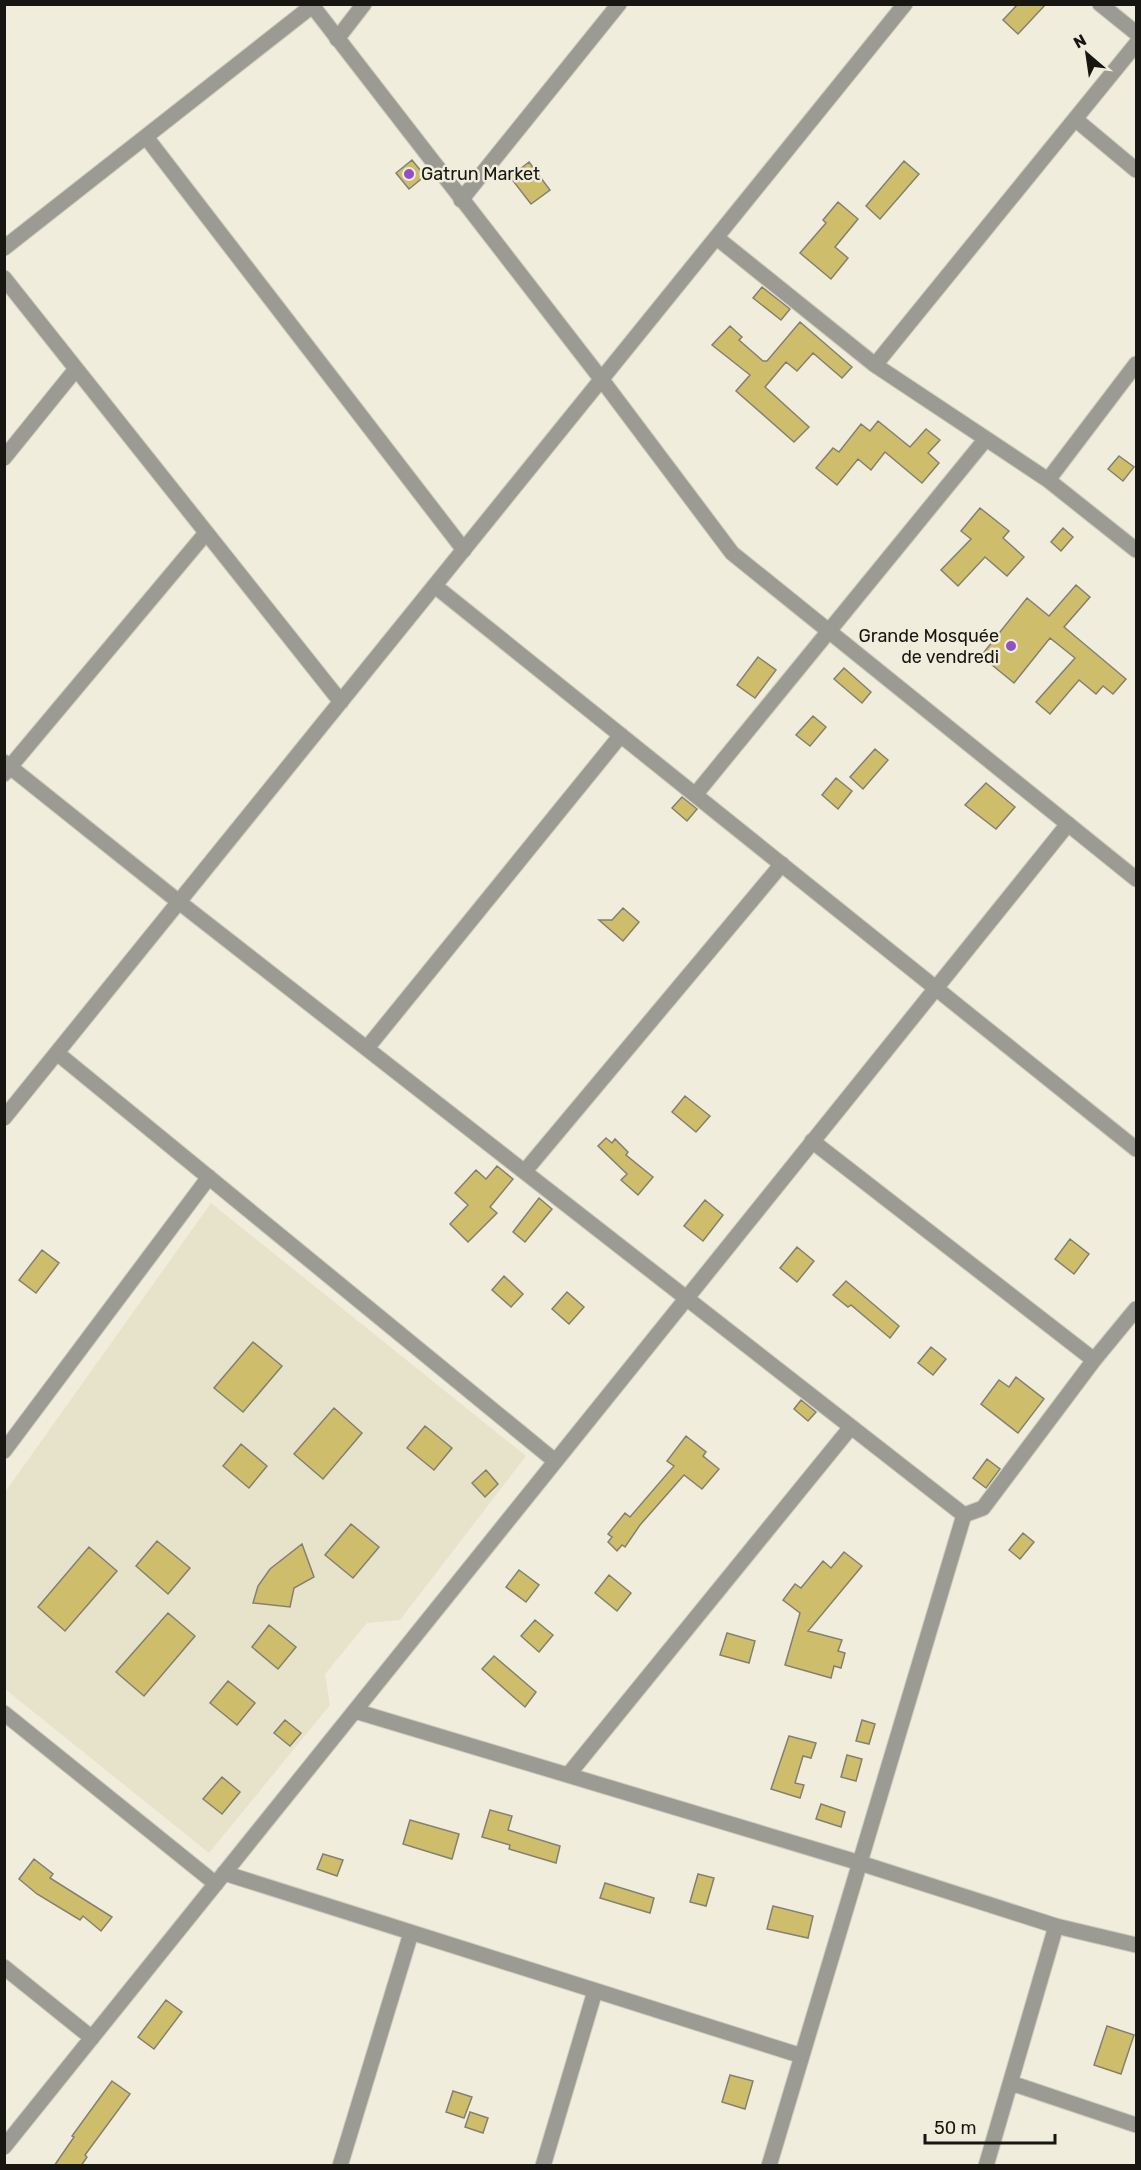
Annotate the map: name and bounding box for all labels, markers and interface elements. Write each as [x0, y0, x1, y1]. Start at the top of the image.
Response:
north arrow [1057, 24, 1117, 84]
text: N [1070, 30, 1090, 52]
place label: Gatrun Market [421, 163, 540, 185]
marker: Gatrun Market [402, 167, 416, 181]
place label: Grande Mosquée de vendredi [858, 625, 999, 668]
marker: Grande Mosquée de vendredi [1004, 639, 1018, 653]
scale bar [925, 2107, 1056, 2145]
text: 50 m [934, 2117, 977, 2139]

